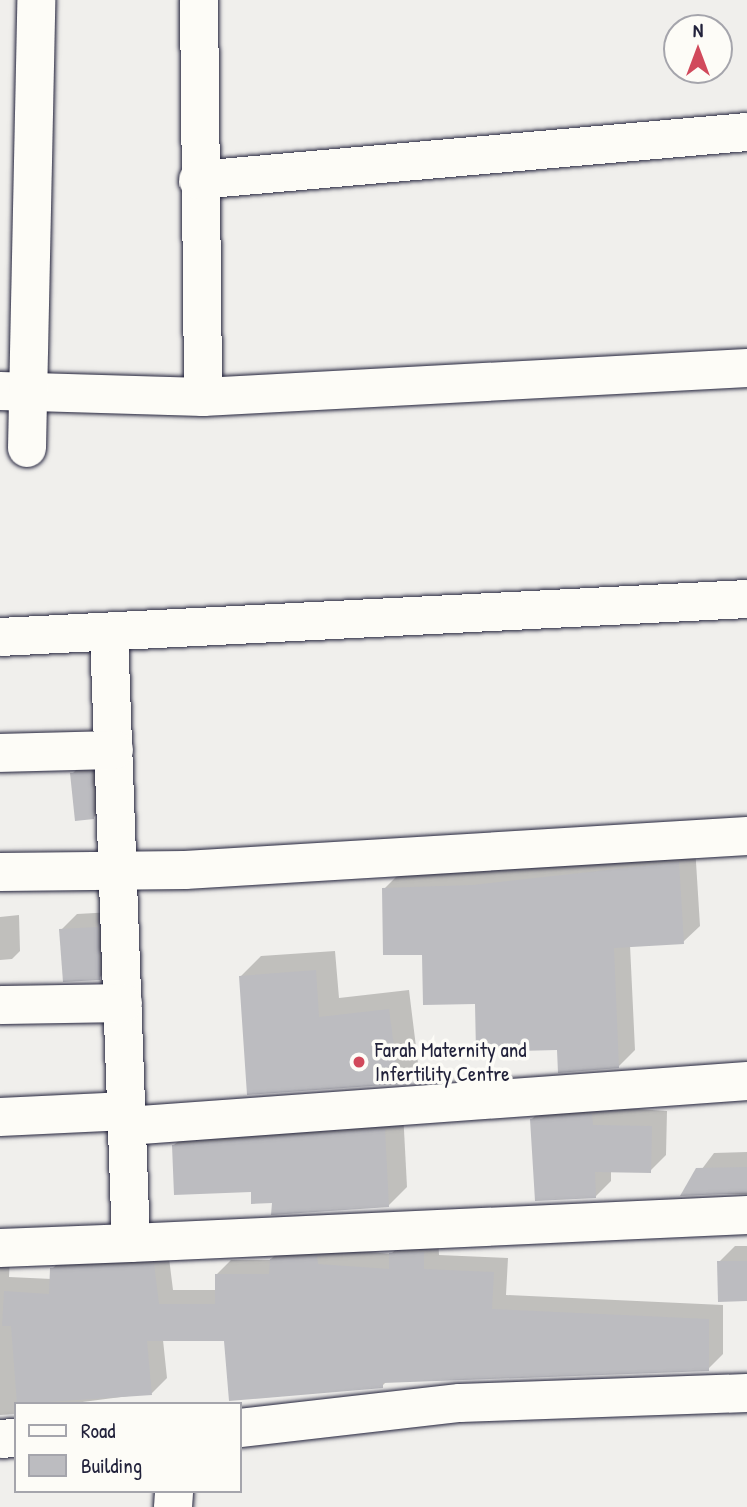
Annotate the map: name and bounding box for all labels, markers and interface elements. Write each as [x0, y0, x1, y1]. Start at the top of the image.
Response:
north arrow [663, 14, 733, 84]
text: N [693, 17, 703, 43]
place label: Farah Maternity and Infertility Centre [375, 1037, 527, 1087]
marker: Farah Maternity and Infertility Centre [349, 1052, 369, 1072]
legend [14, 1402, 242, 1493]
text: Road [81, 1416, 115, 1445]
text: Building [81, 1451, 142, 1480]

